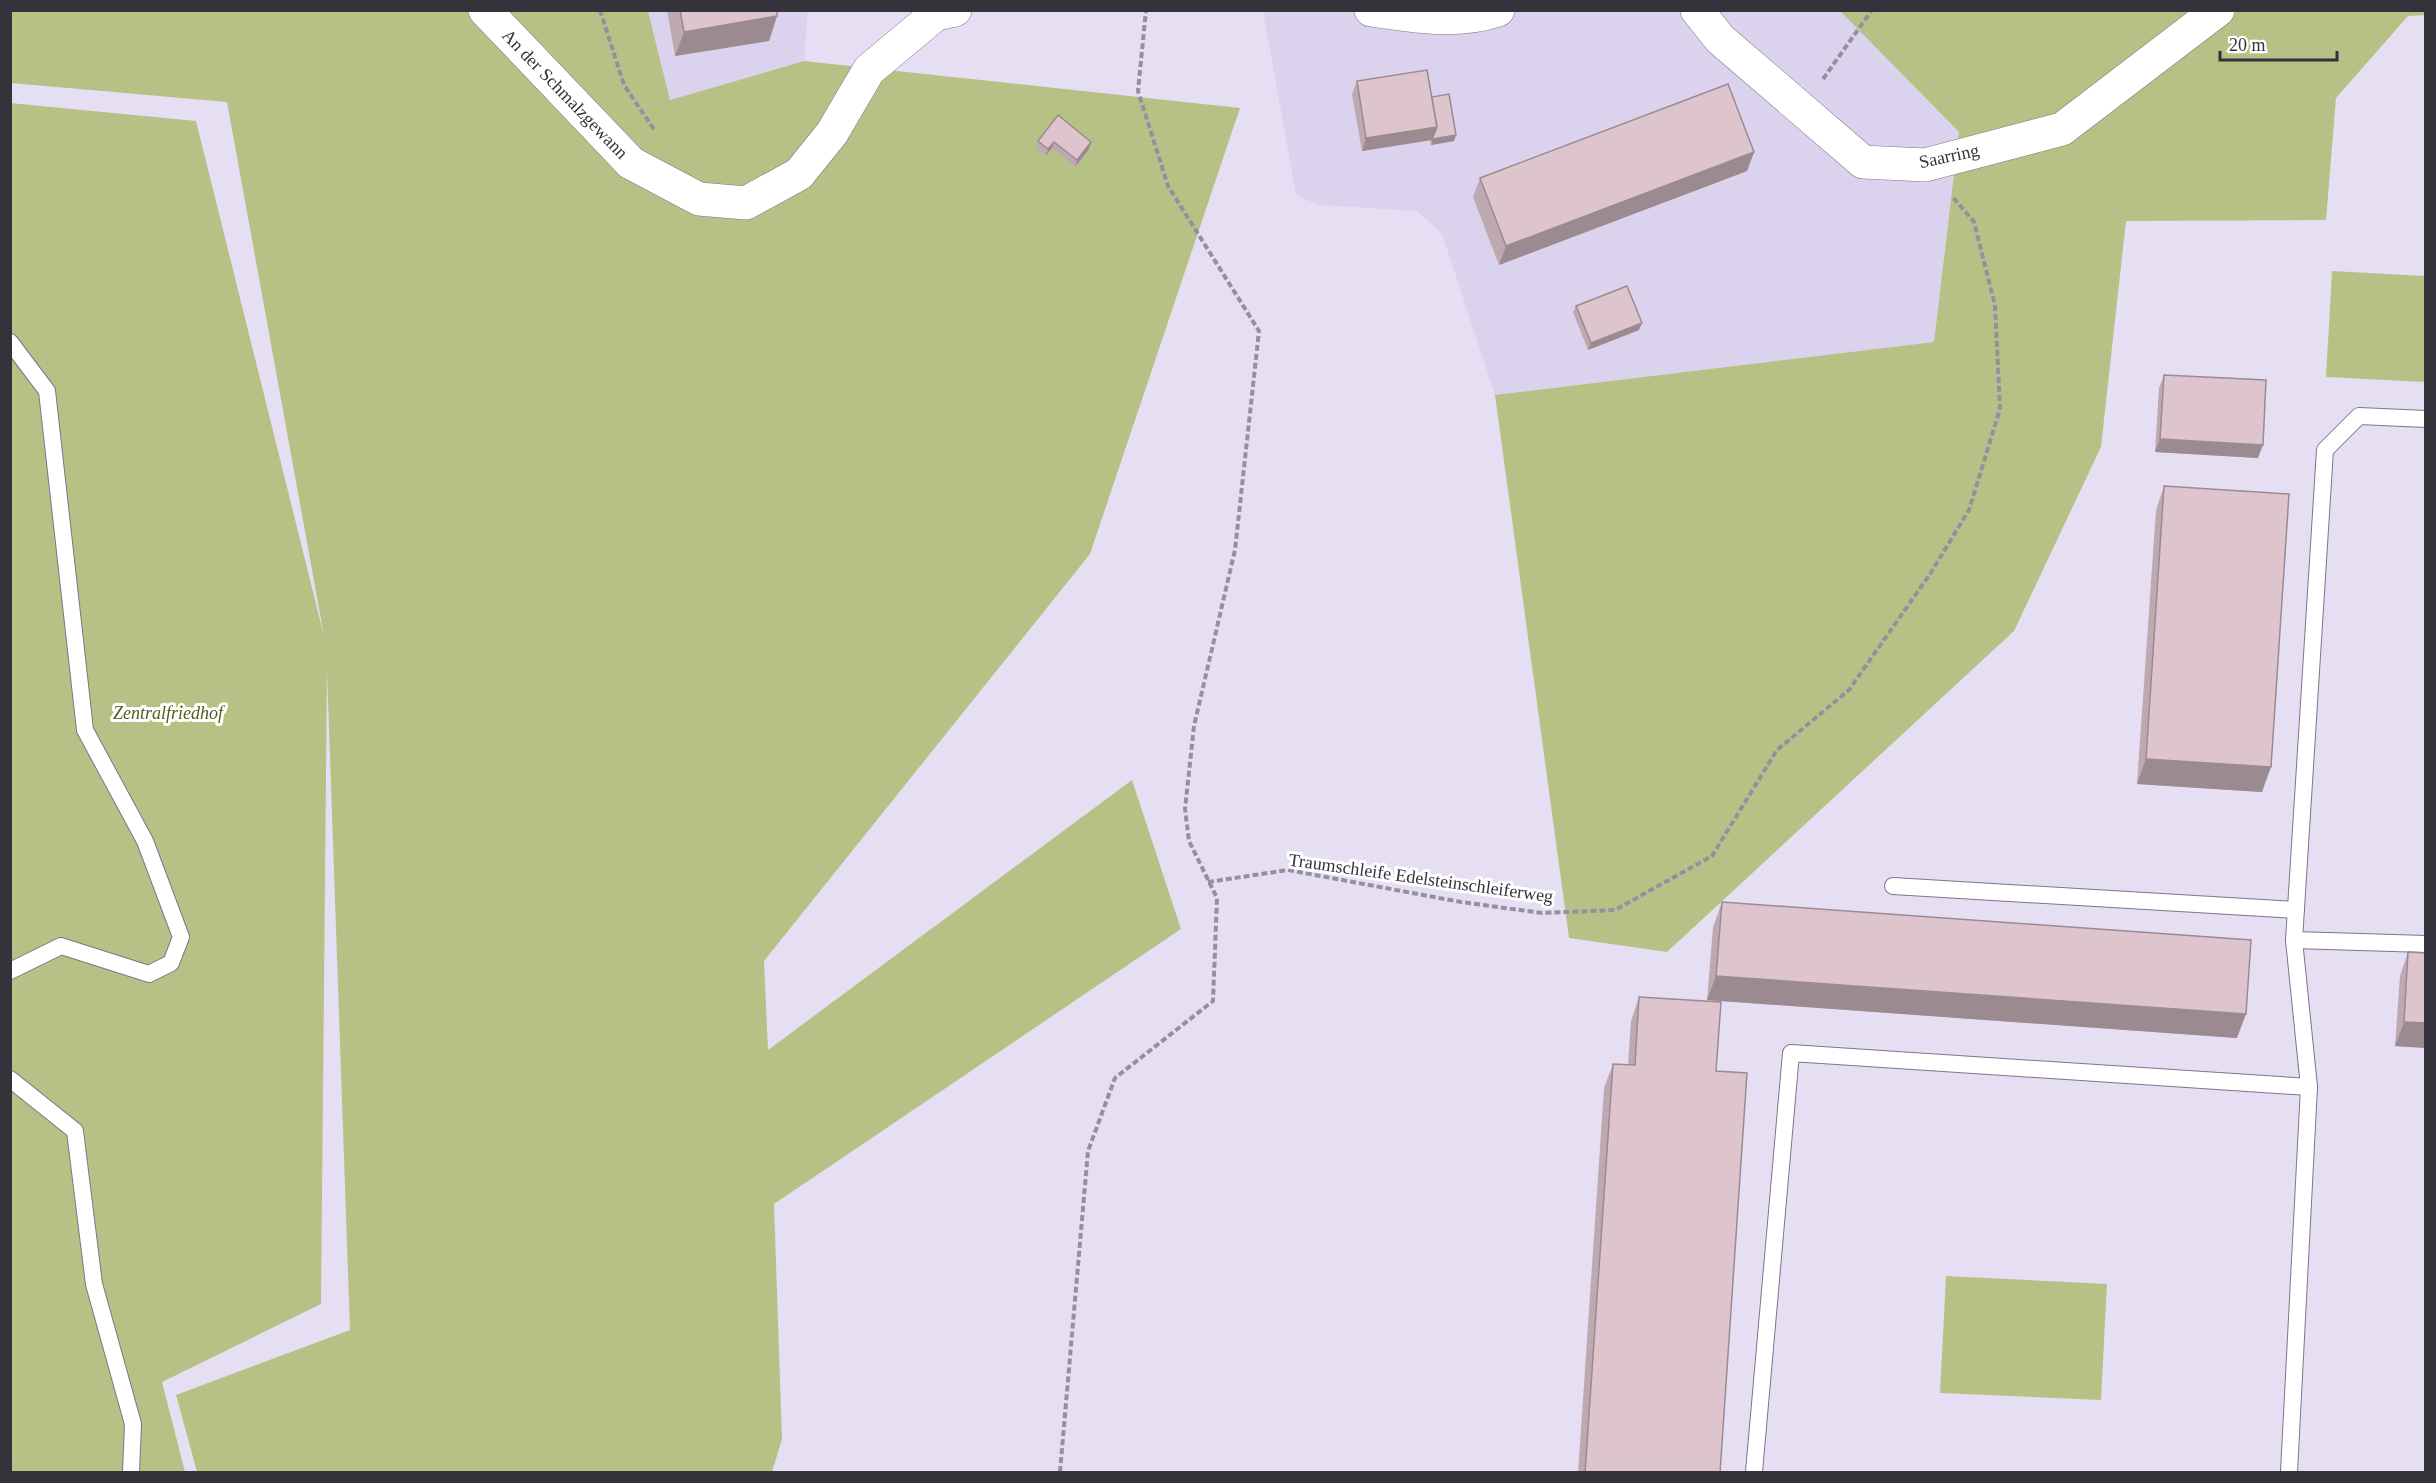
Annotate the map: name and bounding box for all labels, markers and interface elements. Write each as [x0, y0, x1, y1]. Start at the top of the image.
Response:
scale bar [2220, 24, 2337, 62]
street label: An der Schmalzgewann [498, 25, 632, 163]
text: 20 m [2229, 35, 2266, 55]
street label: Saarring [1917, 140, 1981, 172]
park label: Zentralfriedhof [113, 703, 226, 723]
street label: Traumschleife Edelsteinschleiferweg [1288, 850, 1554, 906]

